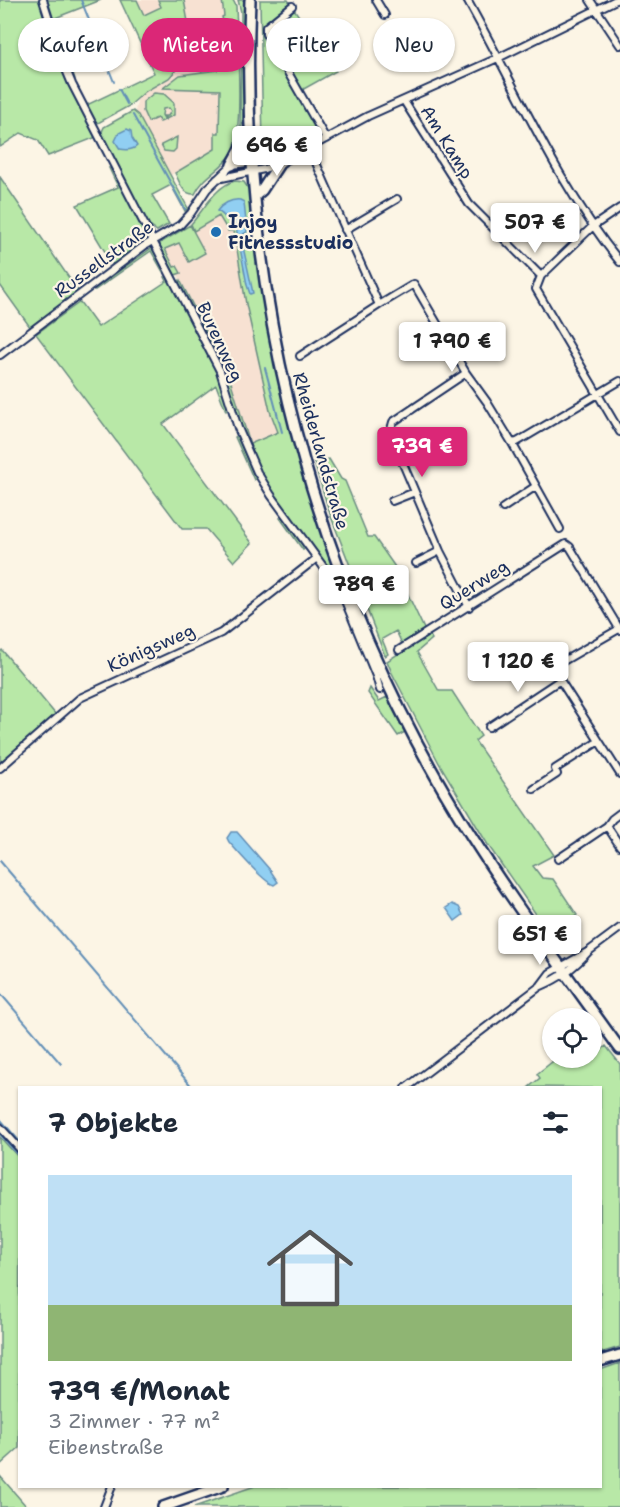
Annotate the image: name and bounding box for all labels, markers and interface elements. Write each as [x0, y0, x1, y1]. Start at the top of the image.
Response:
chip: Kaufen [18, 18, 129, 72]
chip: Mieten [141, 18, 254, 72]
chip: Filter [266, 18, 361, 72]
chip: Neu [373, 18, 455, 72]
street label: Am Kamp [415, 101, 479, 183]
pin: 696 € [235, 126, 319, 177]
text: 696 € [246, 132, 308, 158]
pin: 507 € [493, 203, 577, 254]
text: 507 € [505, 209, 565, 235]
place label: Injoy Fitnessstudio [228, 210, 353, 255]
street label: Russellstraße [50, 215, 158, 303]
marker: Injoy Fitnessstudio [209, 225, 223, 239]
street label: Burenweg [191, 298, 249, 386]
pin: 1 790 € [397, 322, 507, 373]
text: 1 790 € [413, 328, 491, 354]
street label: Rheiderlandstraße [287, 369, 355, 533]
pin: 739 € [380, 427, 464, 478]
text: 739 € [391, 433, 453, 459]
street label: Querweg [435, 554, 513, 616]
pin: 789 € [322, 565, 406, 616]
text: 789 € [333, 571, 395, 597]
street label: Königsweg [103, 618, 199, 678]
pin: 1 120 € [463, 642, 573, 693]
text: 1 120 € [482, 648, 554, 674]
pin: 651 € [498, 915, 582, 966]
text: 651 € [512, 921, 568, 947]
map controls [542, 1008, 602, 1068]
button: locate [542, 1008, 602, 1068]
text: 7 Objekte [48, 1105, 178, 1140]
icon: filters [539, 1106, 572, 1139]
icon: home [256, 1214, 364, 1322]
text: 739 €/Monat [48, 1373, 230, 1408]
text: 3 Zimmer · 77 m² [48, 1408, 220, 1434]
text: Eibenstraße [48, 1434, 164, 1460]

